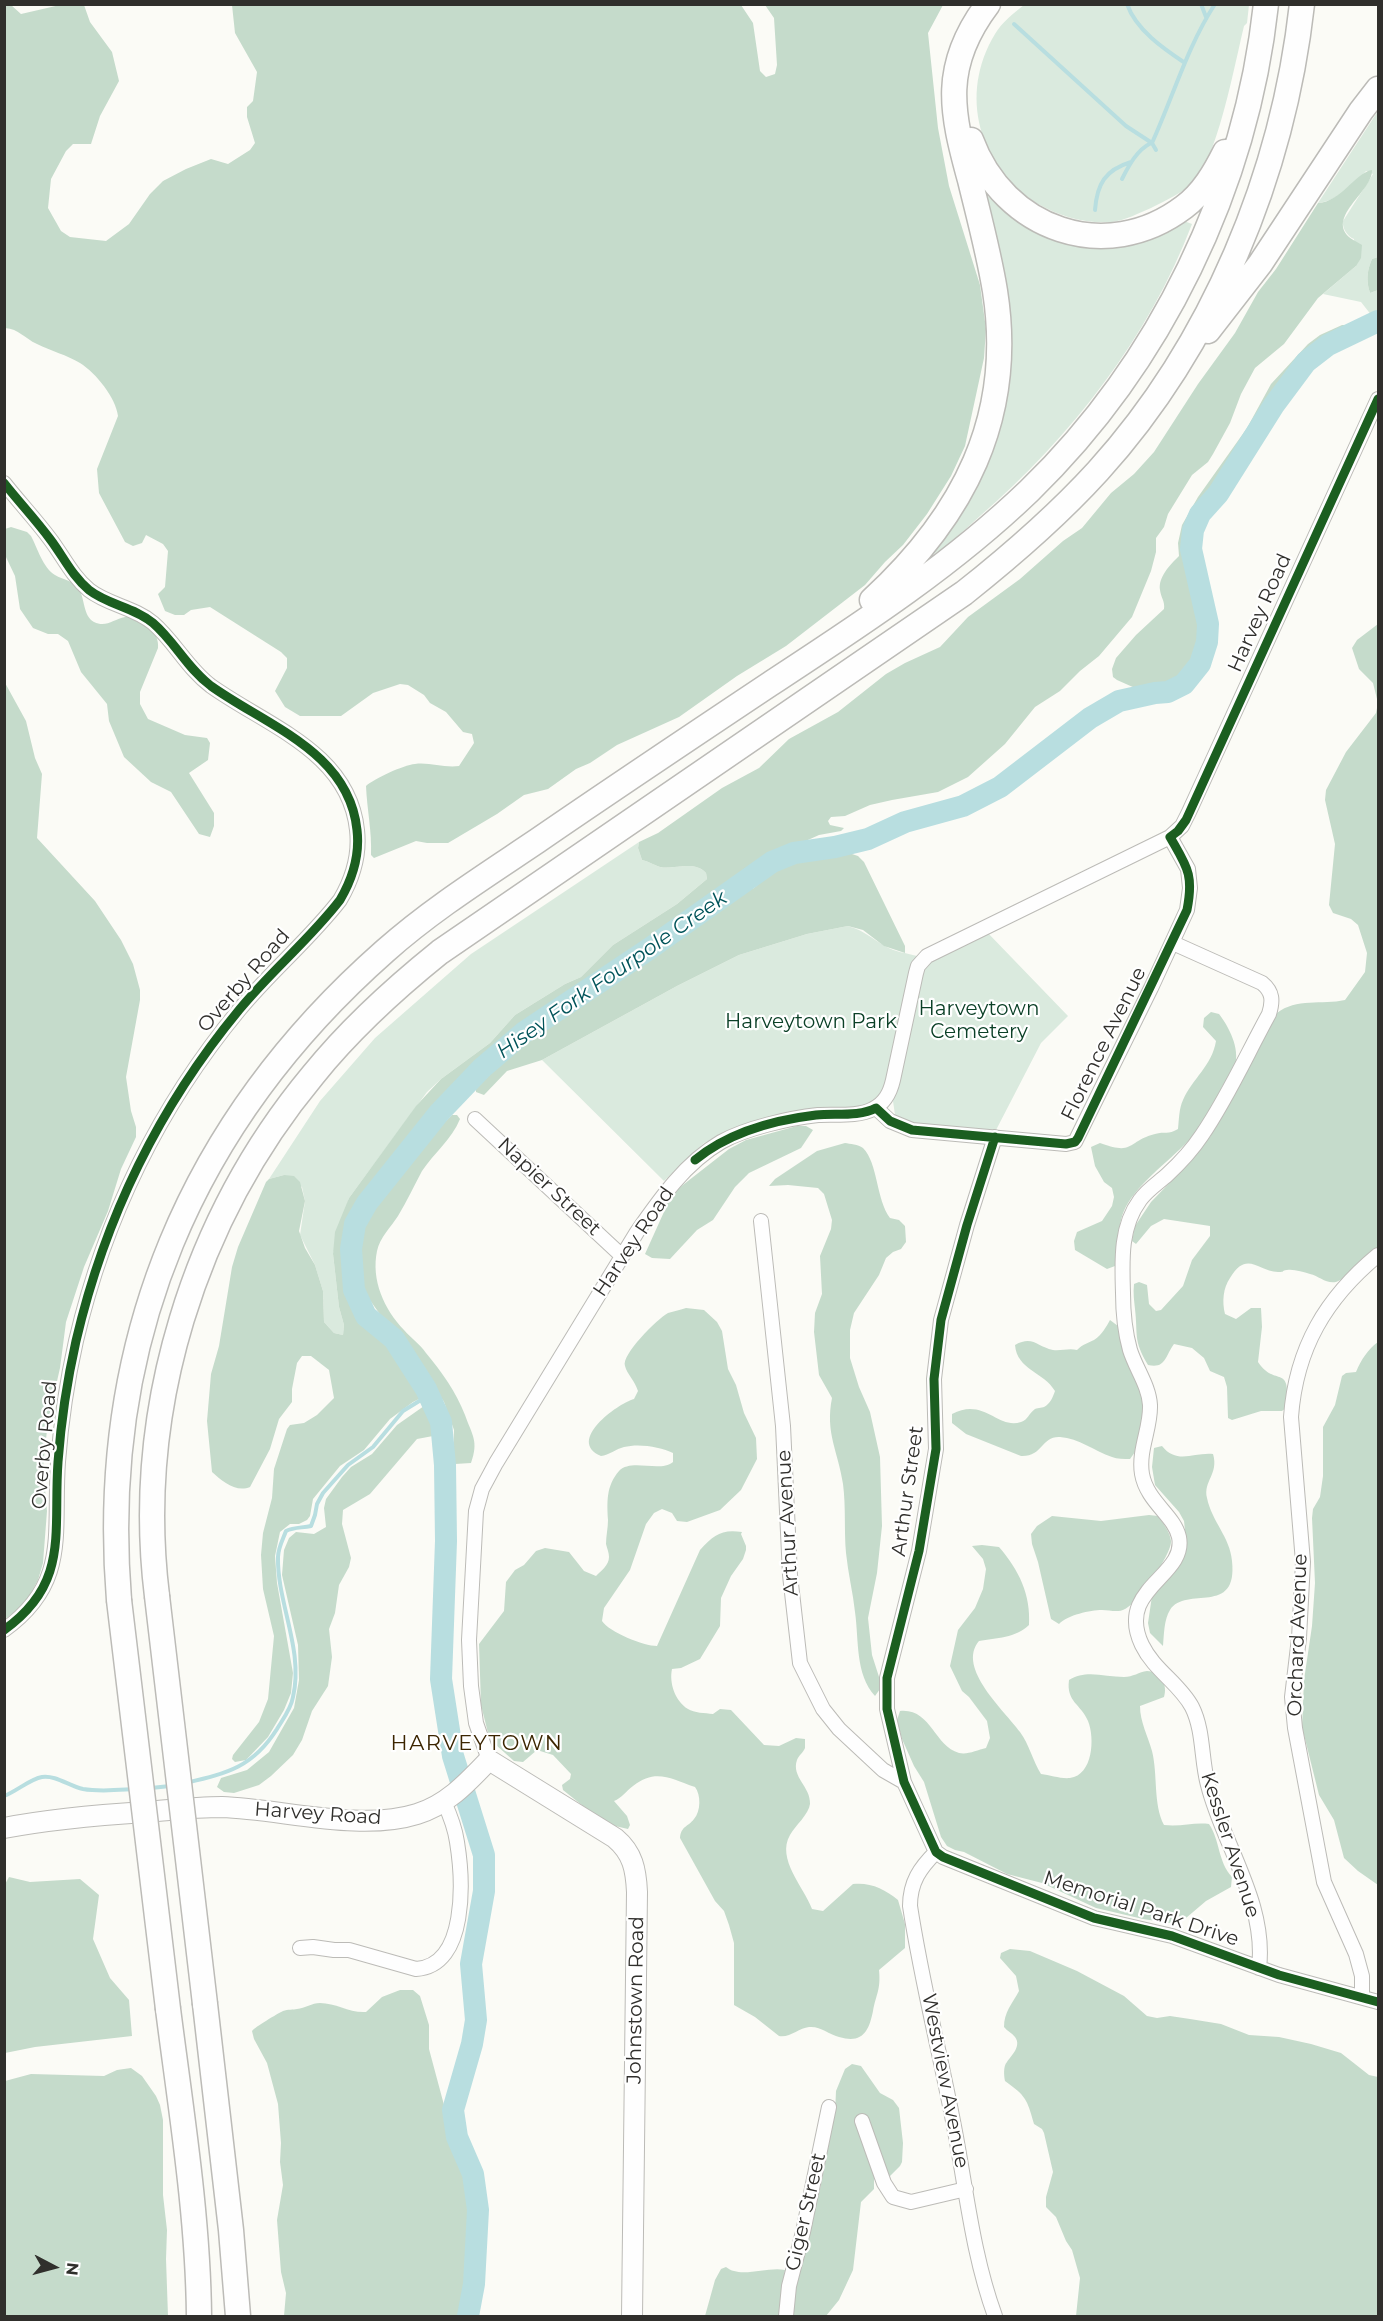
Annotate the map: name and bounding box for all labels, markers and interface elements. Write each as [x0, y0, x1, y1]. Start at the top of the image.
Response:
street label: Harvey Road [1223, 550, 1297, 676]
water label: Hisey Fork Fourpole Creek [492, 886, 732, 1064]
street label: Overby Road [193, 924, 295, 1038]
street label: Florence Avenue [1056, 963, 1152, 1125]
park label: Harveytown Cemetery [919, 997, 1039, 1044]
park label: Harveytown Park [725, 1010, 897, 1034]
street label: Napier Street [492, 1133, 606, 1241]
street label: Harvey Road [588, 1183, 680, 1301]
street label: Overby Road [27, 1380, 63, 1510]
street label: Arthur Street [887, 1424, 929, 1558]
street label: Arthur Avenue [772, 1449, 804, 1597]
street label: Orchard Avenue [1283, 1553, 1313, 1717]
district label: HARVEYTOWN [391, 1731, 563, 1757]
street label: Kessler Avenue [1195, 1769, 1265, 1921]
street label: Harvey Road [254, 1798, 382, 1830]
street label: Memorial Park Drive [1040, 1866, 1242, 1952]
street label: Johnstown Road [623, 1916, 649, 2084]
street label: Westview Avenue [916, 1992, 974, 2170]
street label: Giger Street [781, 2151, 831, 2273]
north arrow [24, 2237, 84, 2297]
text: N [62, 2262, 83, 2276]

